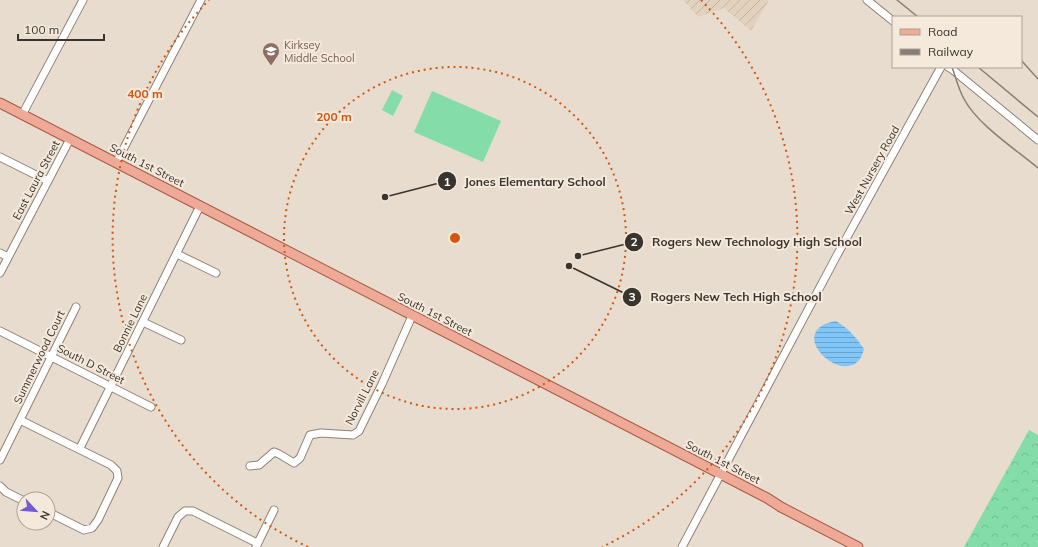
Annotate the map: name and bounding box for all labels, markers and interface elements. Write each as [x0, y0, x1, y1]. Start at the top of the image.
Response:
scale bar [18, 16, 104, 42]
legend [892, 16, 1022, 68]
text: 100 m [24, 22, 59, 37]
text: Road [928, 24, 957, 39]
place label: Kirksey Middle School [284, 38, 355, 65]
school or university icon: Kirksey Middle School [261, 41, 281, 66]
text: Railway [928, 44, 974, 59]
text: 400 m [127, 86, 163, 101]
text: 200 m [316, 109, 352, 124]
street label: West Nursery Road [842, 123, 902, 217]
street label: East Laura Street [9, 138, 63, 222]
street label: South 1st Street [107, 140, 187, 190]
callout: Jones Elementary School [437, 169, 614, 193]
text: 1 [443, 174, 451, 189]
text: Jones Elementary School [464, 174, 606, 189]
callout: Rogers New Technology High School [624, 230, 870, 254]
centre of rings [448, 231, 462, 245]
text: 2 [630, 234, 638, 249]
text: Rogers New Technology High School [652, 234, 862, 249]
callout: Rogers New Tech High School [622, 285, 830, 309]
street label: South 1st Street [395, 289, 475, 339]
text: 3 [628, 289, 636, 304]
text: Rogers New Tech High School [650, 289, 822, 304]
street label: Bonnie Lane [110, 292, 150, 354]
street label: Summerwood Court [10, 308, 68, 406]
street label: South D Street [55, 341, 127, 387]
street label: Norvill Lane [342, 367, 382, 427]
street label: South 1st Street [683, 437, 763, 487]
north arrow [16, 491, 56, 531]
text: N [37, 509, 53, 522]

